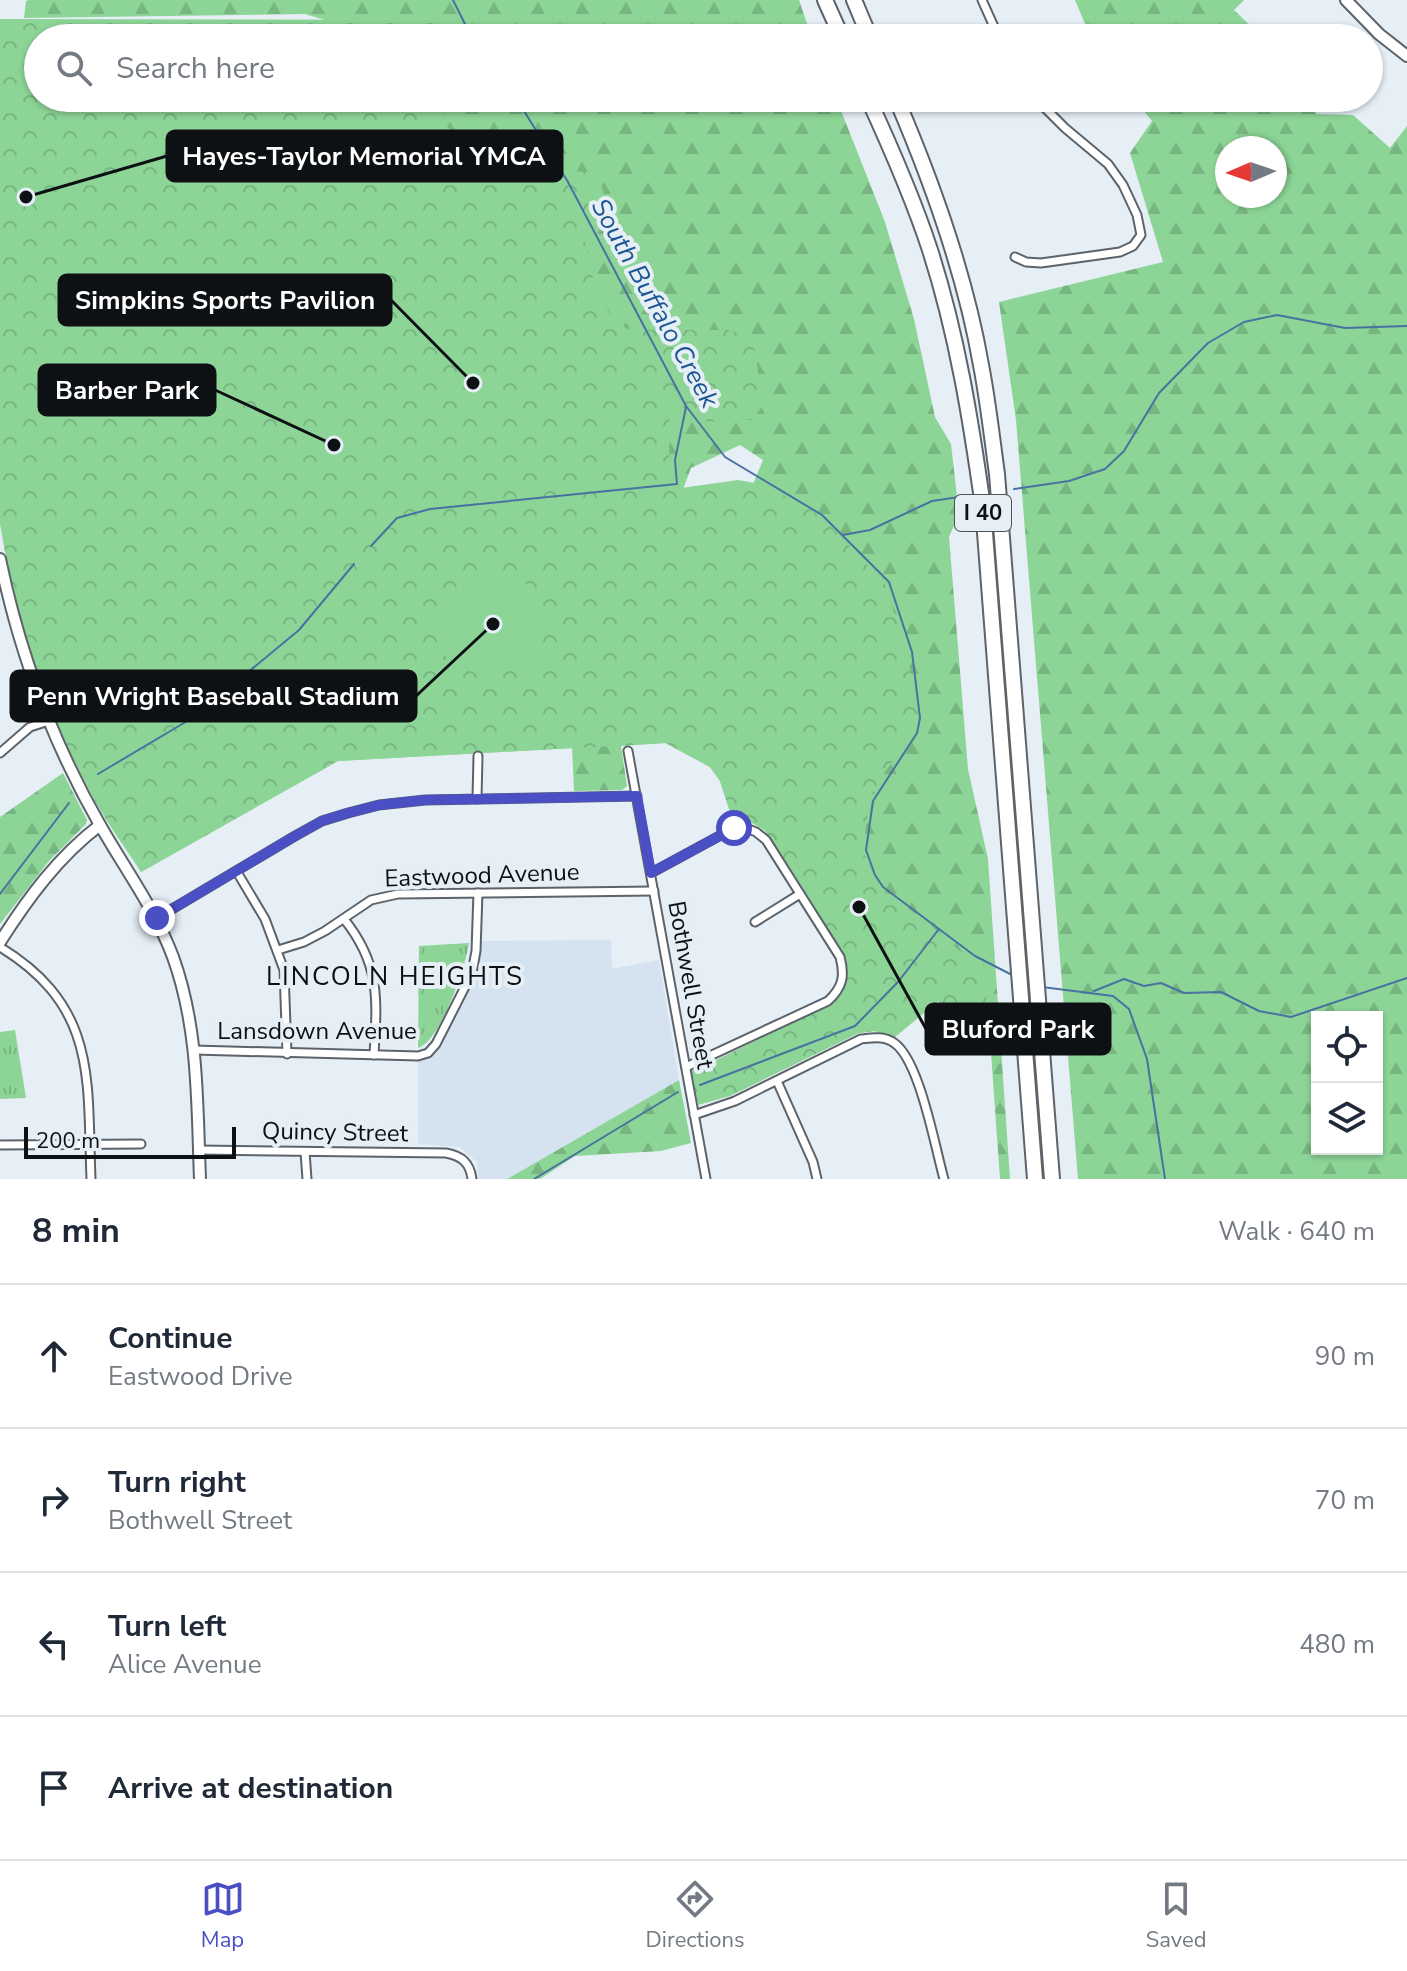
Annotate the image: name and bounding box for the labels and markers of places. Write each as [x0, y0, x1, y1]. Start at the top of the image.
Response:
callout: Hayes-Taylor Memorial YMCA [167, 131, 562, 181]
callout: Simpkins Sports Pavilion [59, 275, 391, 325]
callout: Barber Park [39, 365, 215, 415]
callout: Penn Wright Baseball Stadium [11, 671, 416, 721]
callout: Bluford Park [926, 1004, 1110, 1054]

